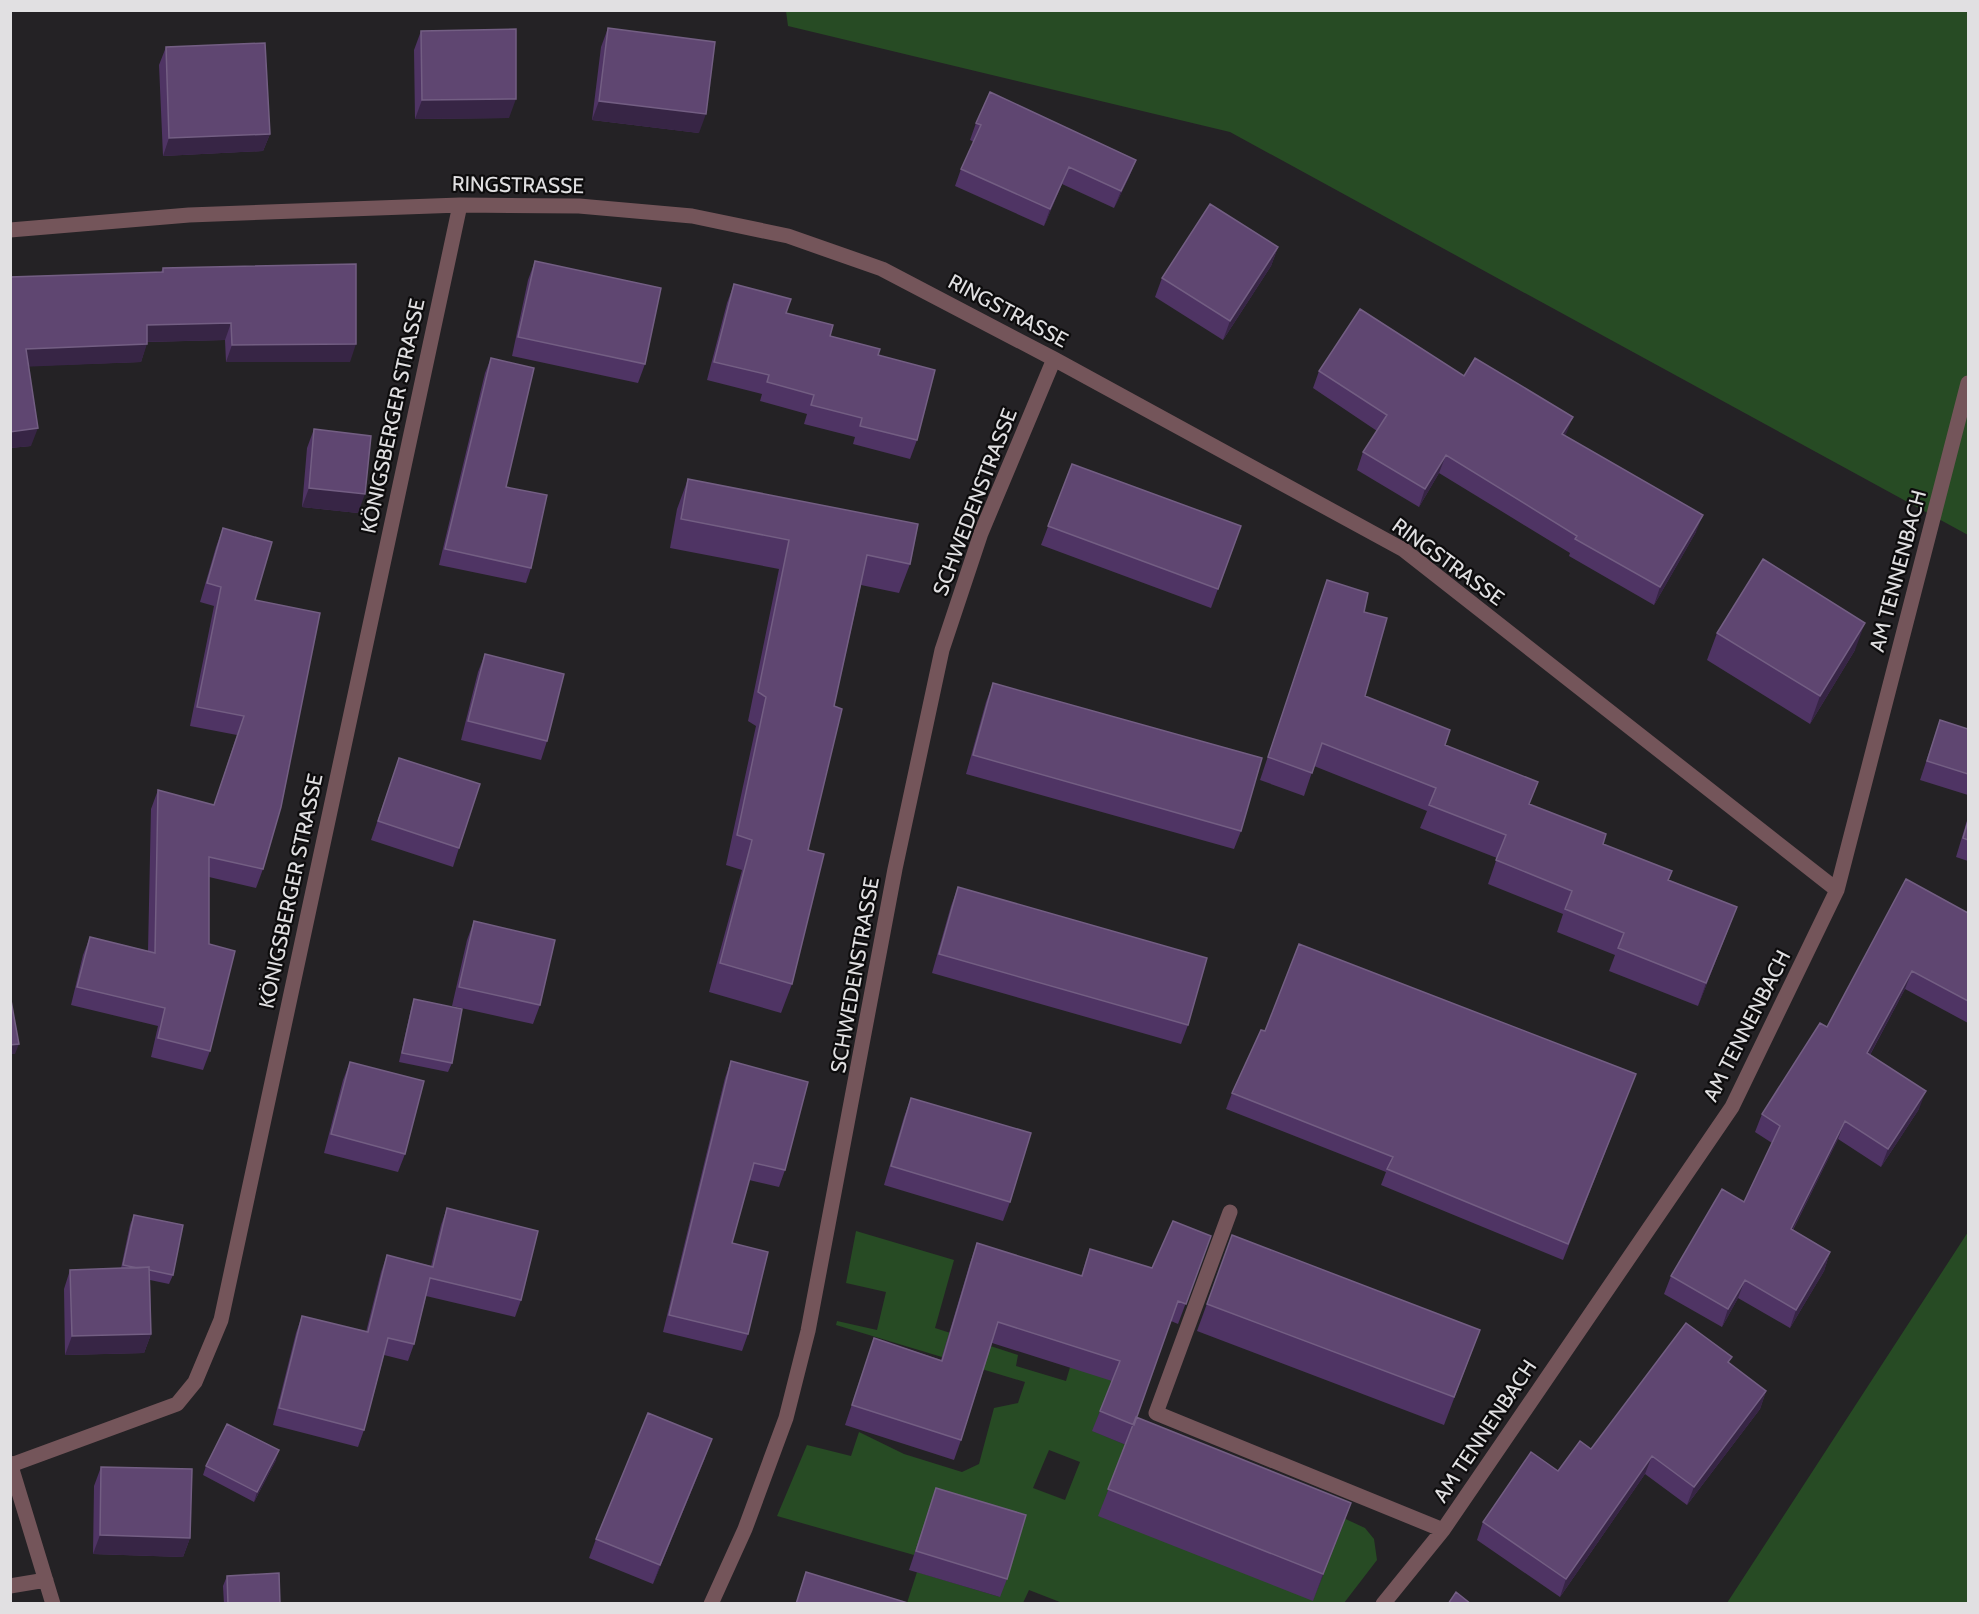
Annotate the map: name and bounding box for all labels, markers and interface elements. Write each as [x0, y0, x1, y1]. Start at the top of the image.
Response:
street label: RINGSTRASSE [452, 171, 584, 198]
street label: RINGSTRASSE [944, 269, 1072, 353]
street label: KÖNIGSBERGER STRASSE [355, 296, 430, 535]
street label: SCHWEDENSTRASSE [927, 405, 1022, 599]
street label: AM TENNENBACH [1864, 487, 1931, 655]
street label: RINGSTRASSE [1387, 513, 1509, 611]
street label: KÖNIGSBERGER STRASSE [253, 771, 328, 1010]
street label: SCHWEDENSTRASSE [825, 875, 884, 1075]
street label: AM TENNENBACH [1698, 946, 1795, 1106]
street label: AM TENNENBACH [1428, 1355, 1542, 1507]

